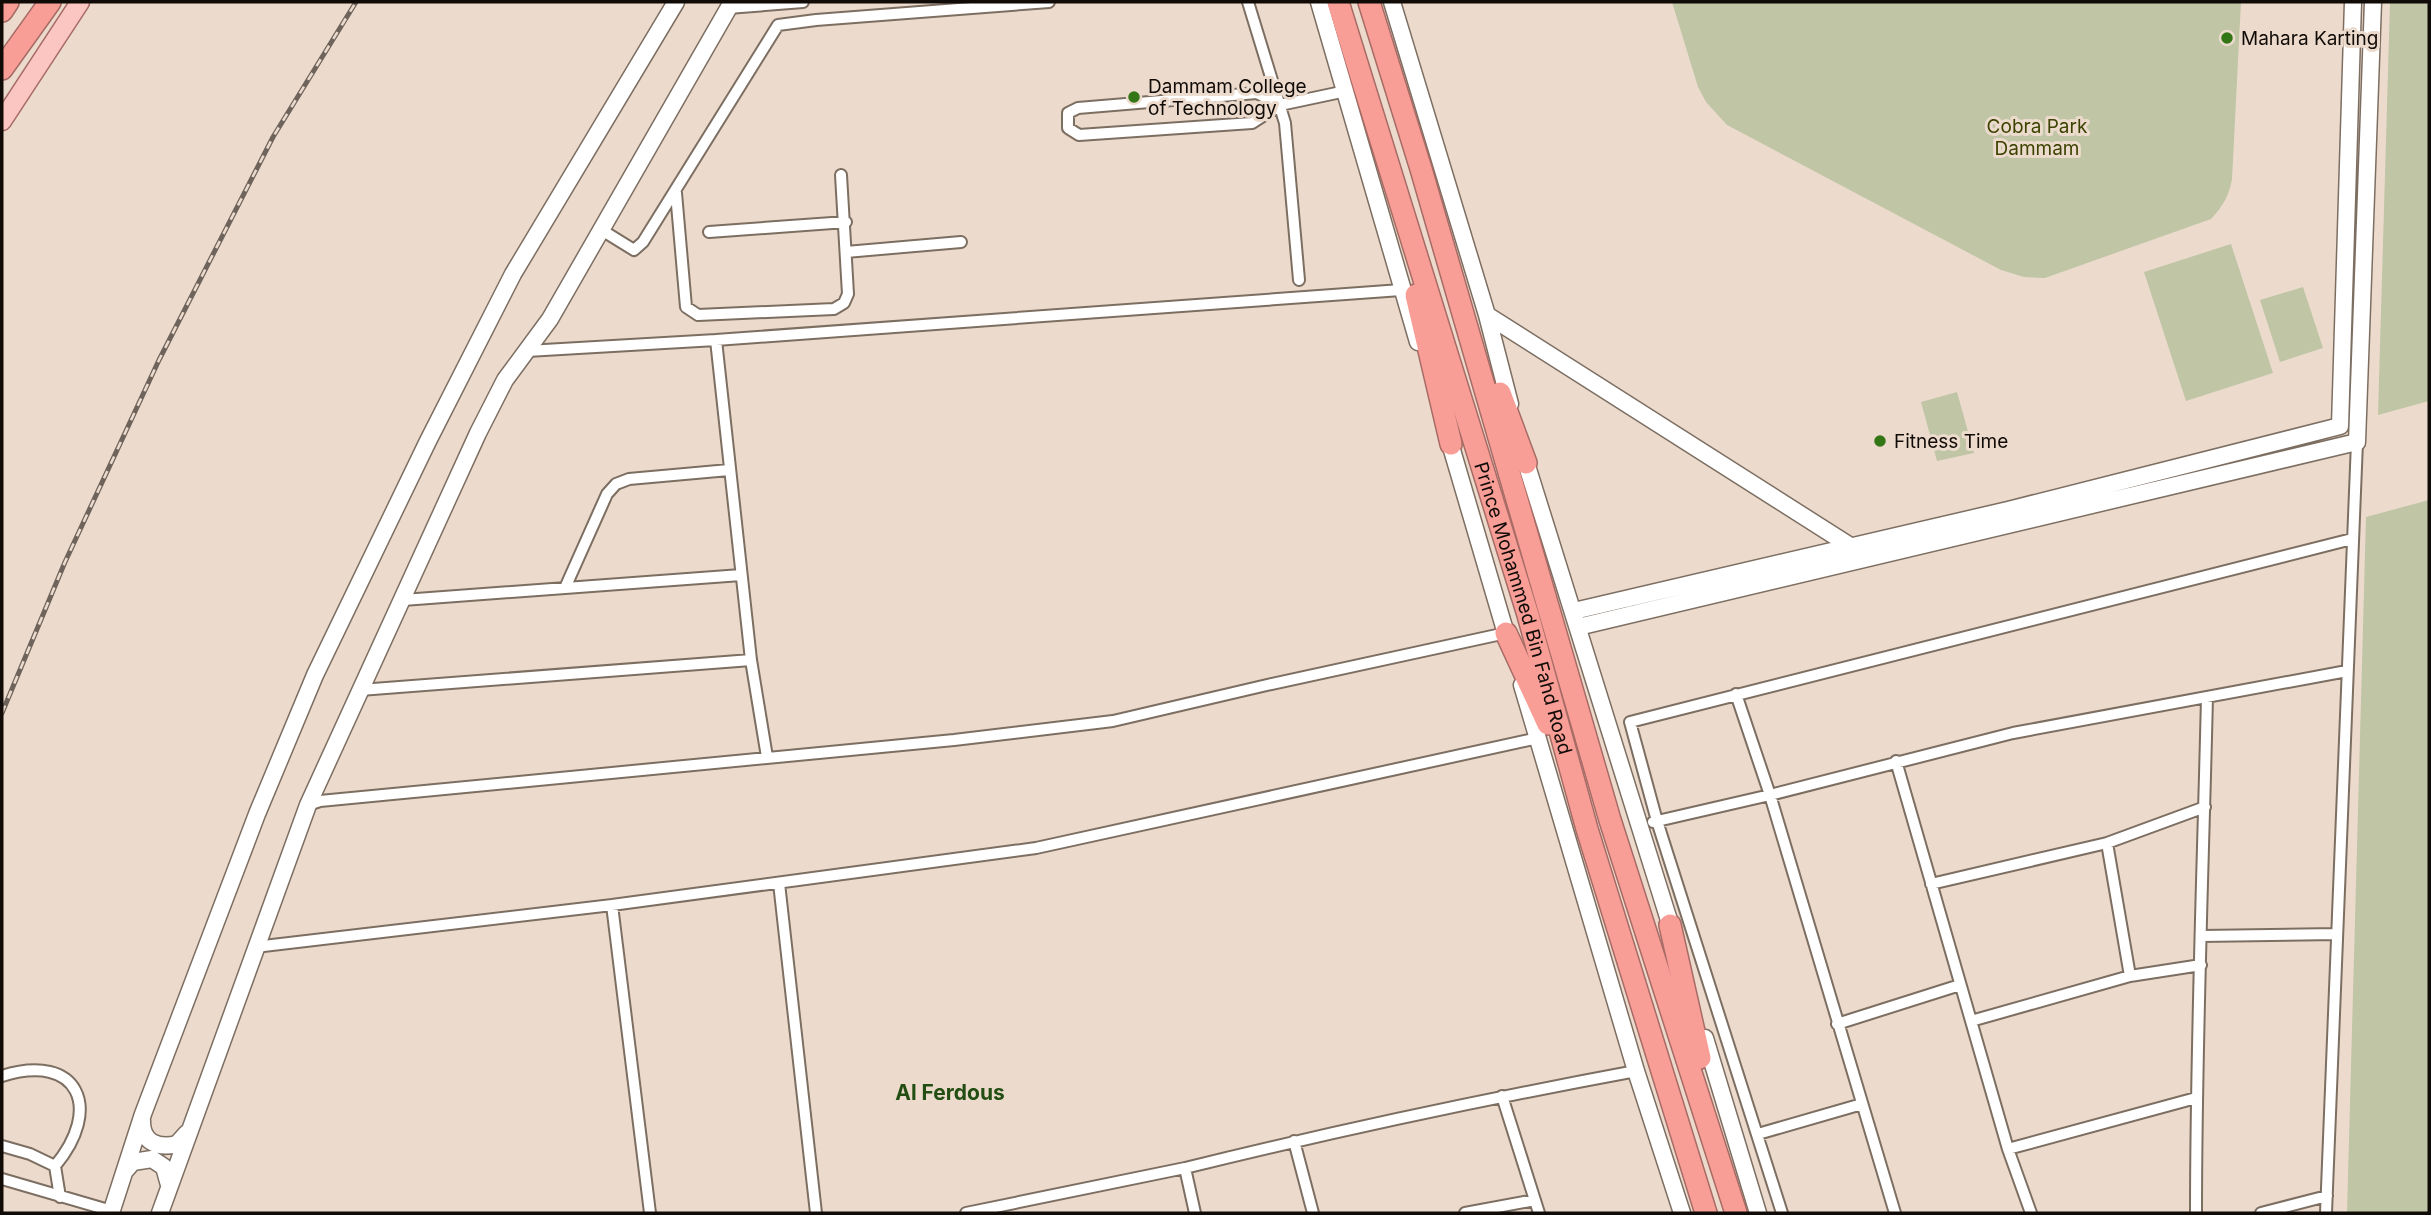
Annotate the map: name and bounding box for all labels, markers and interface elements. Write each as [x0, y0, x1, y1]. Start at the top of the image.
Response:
place label: Mahara Karting [2241, 27, 2378, 50]
marker: Mahara Karting [2219, 30, 2235, 46]
place label: Dammam College of Technology [1148, 75, 1307, 120]
marker: Dammam College of Technology [1126, 89, 1142, 105]
park label: Cobra Park Dammam [1987, 115, 2088, 160]
place label: Fitness Time [1894, 430, 2008, 453]
marker: Fitness Time [1872, 433, 1888, 449]
street label: Prince Mohammed Bin Fahd Road [1469, 459, 1577, 757]
district label: Al Ferdous [895, 1080, 1005, 1105]

